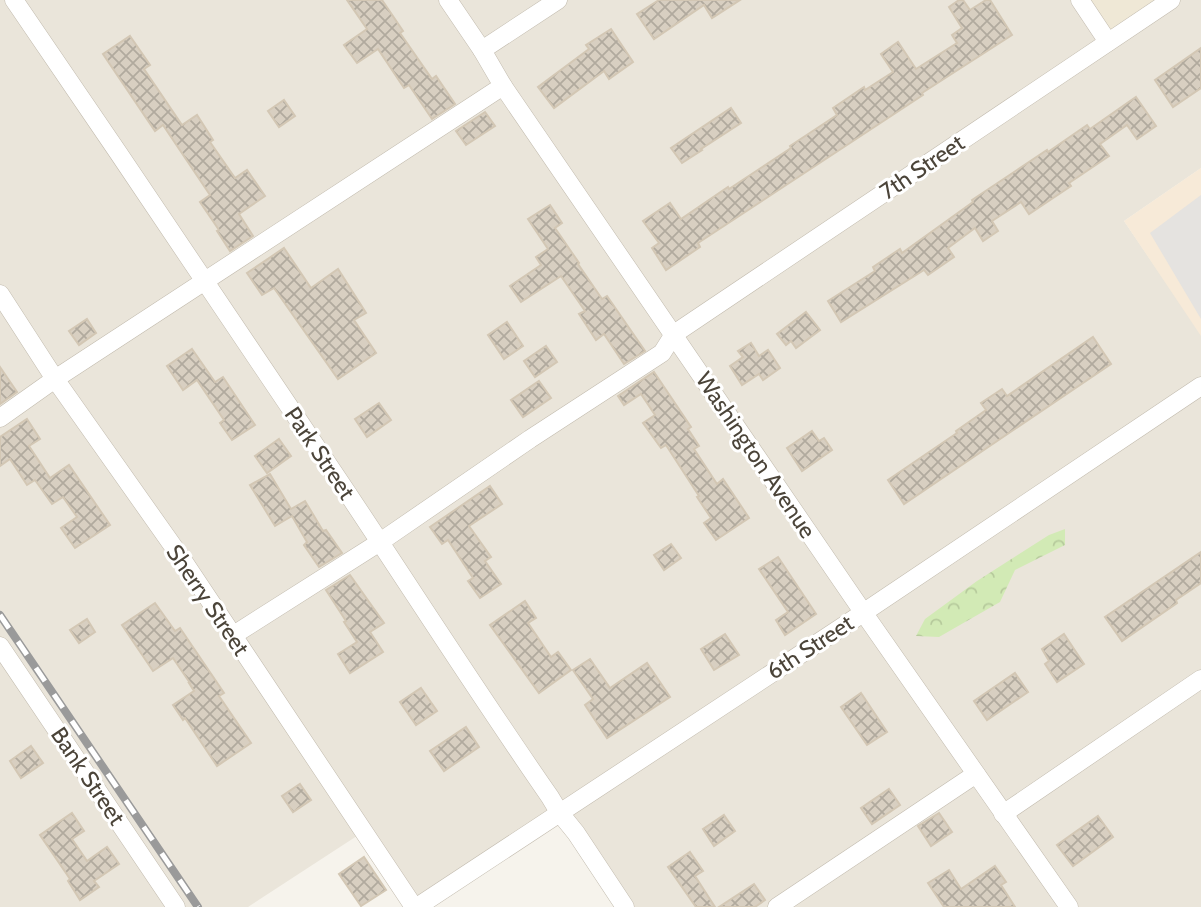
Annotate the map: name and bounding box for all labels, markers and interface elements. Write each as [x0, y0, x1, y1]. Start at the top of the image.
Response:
street label: 7th Street [874, 128, 970, 205]
street label: Washington Avenue [690, 367, 822, 544]
street label: Park Street [279, 401, 361, 505]
street label: Sherry Street [161, 539, 256, 661]
street label: 6th Street [761, 609, 859, 685]
street label: Bank Street [45, 722, 131, 831]

